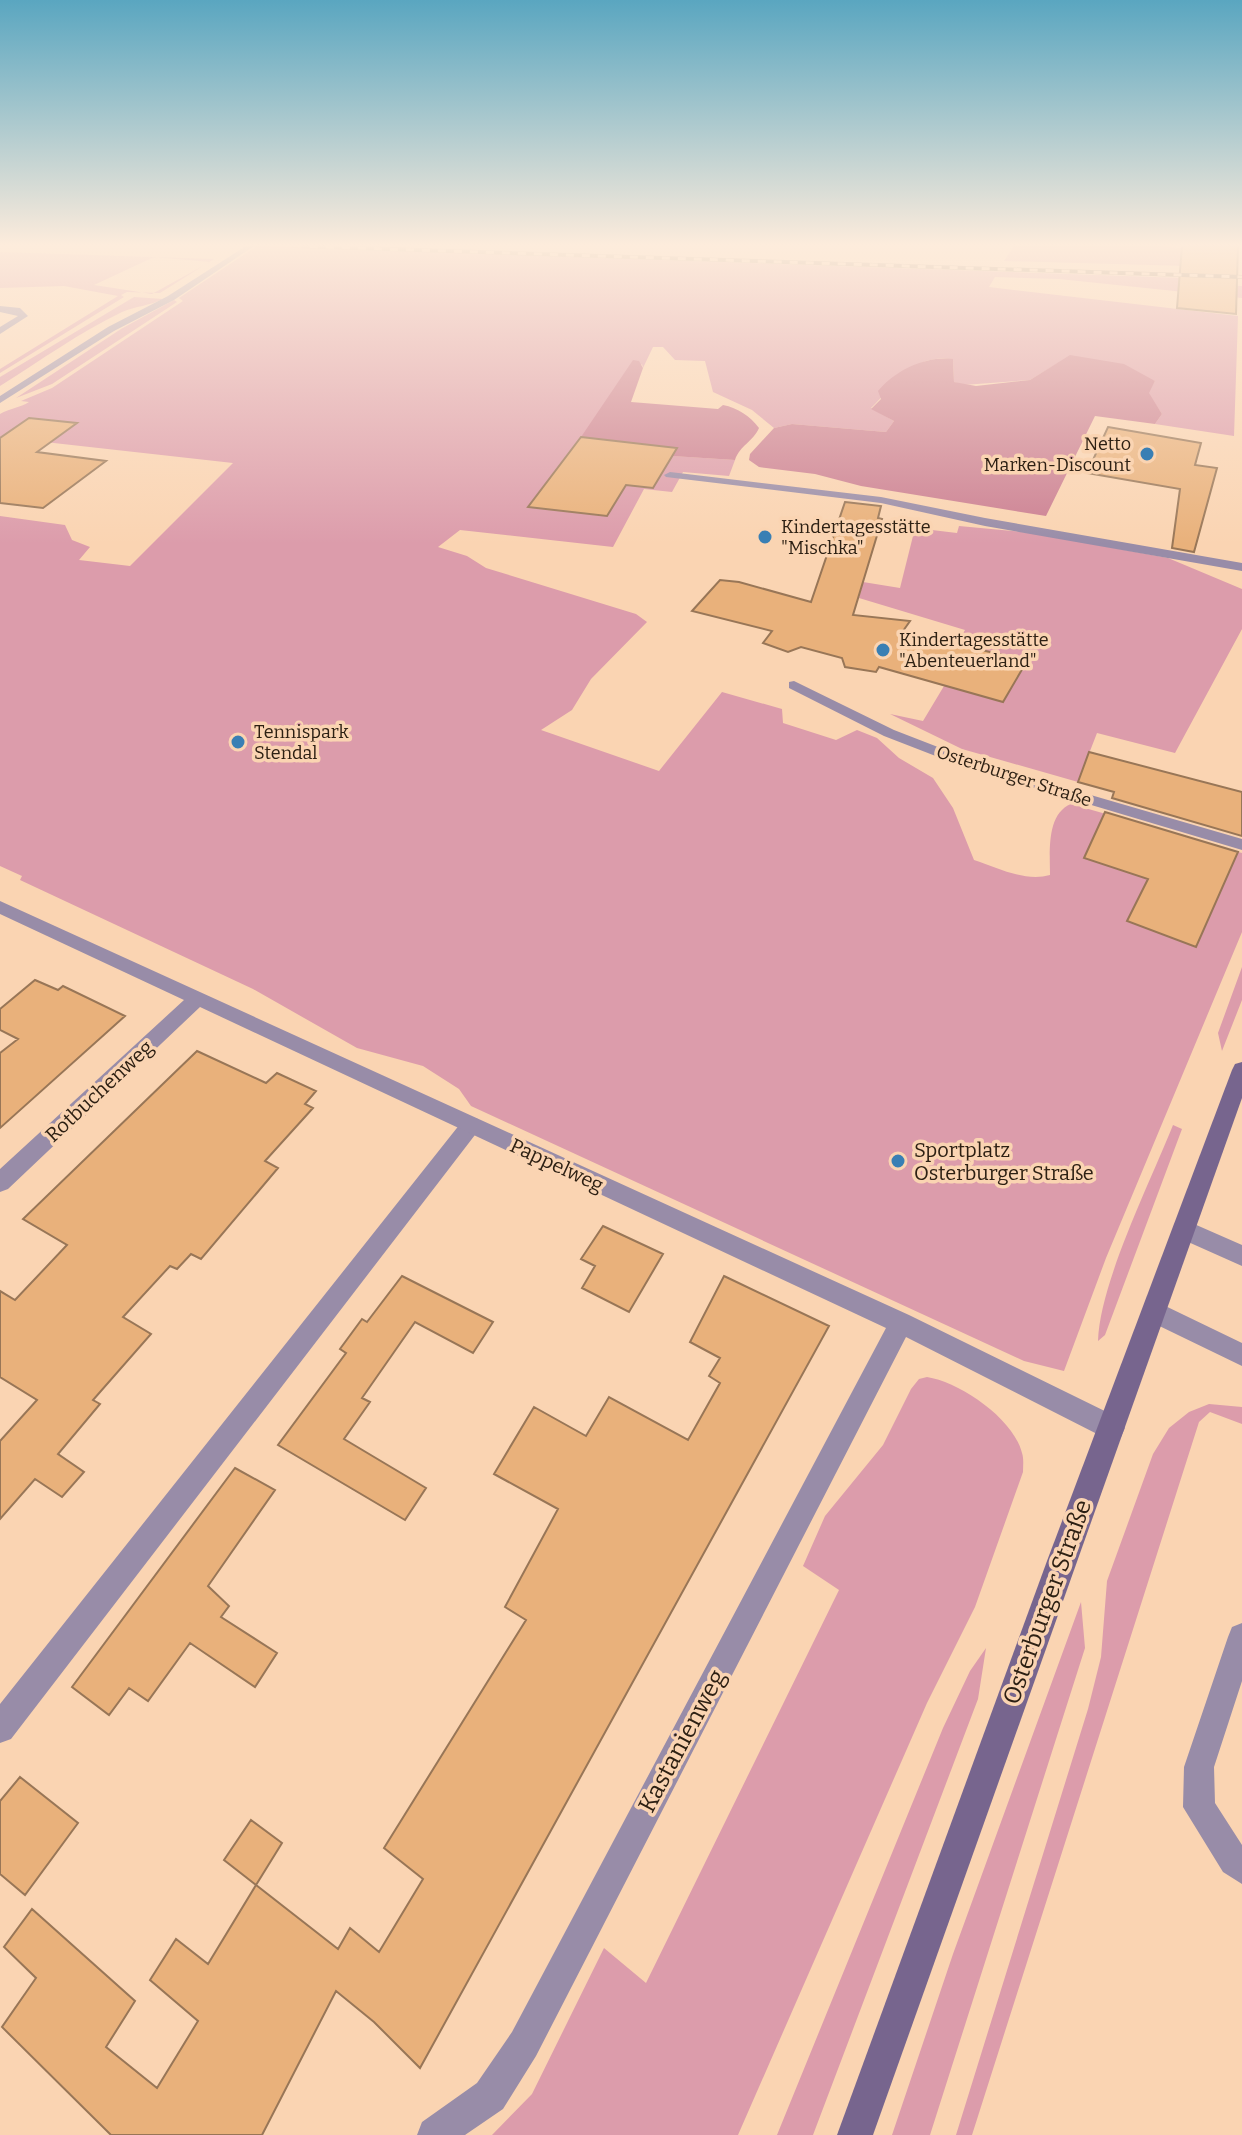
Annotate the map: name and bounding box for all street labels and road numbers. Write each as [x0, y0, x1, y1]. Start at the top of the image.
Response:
street label: Osterburger Straße [934, 741, 1094, 811]
street label: Rotbuchenweg [40, 1035, 158, 1147]
street label: Pappelweg [506, 1133, 608, 1197]
street label: Osterburger Straße [997, 1496, 1097, 1708]
street label: Kastanienweg [633, 1665, 731, 1817]

